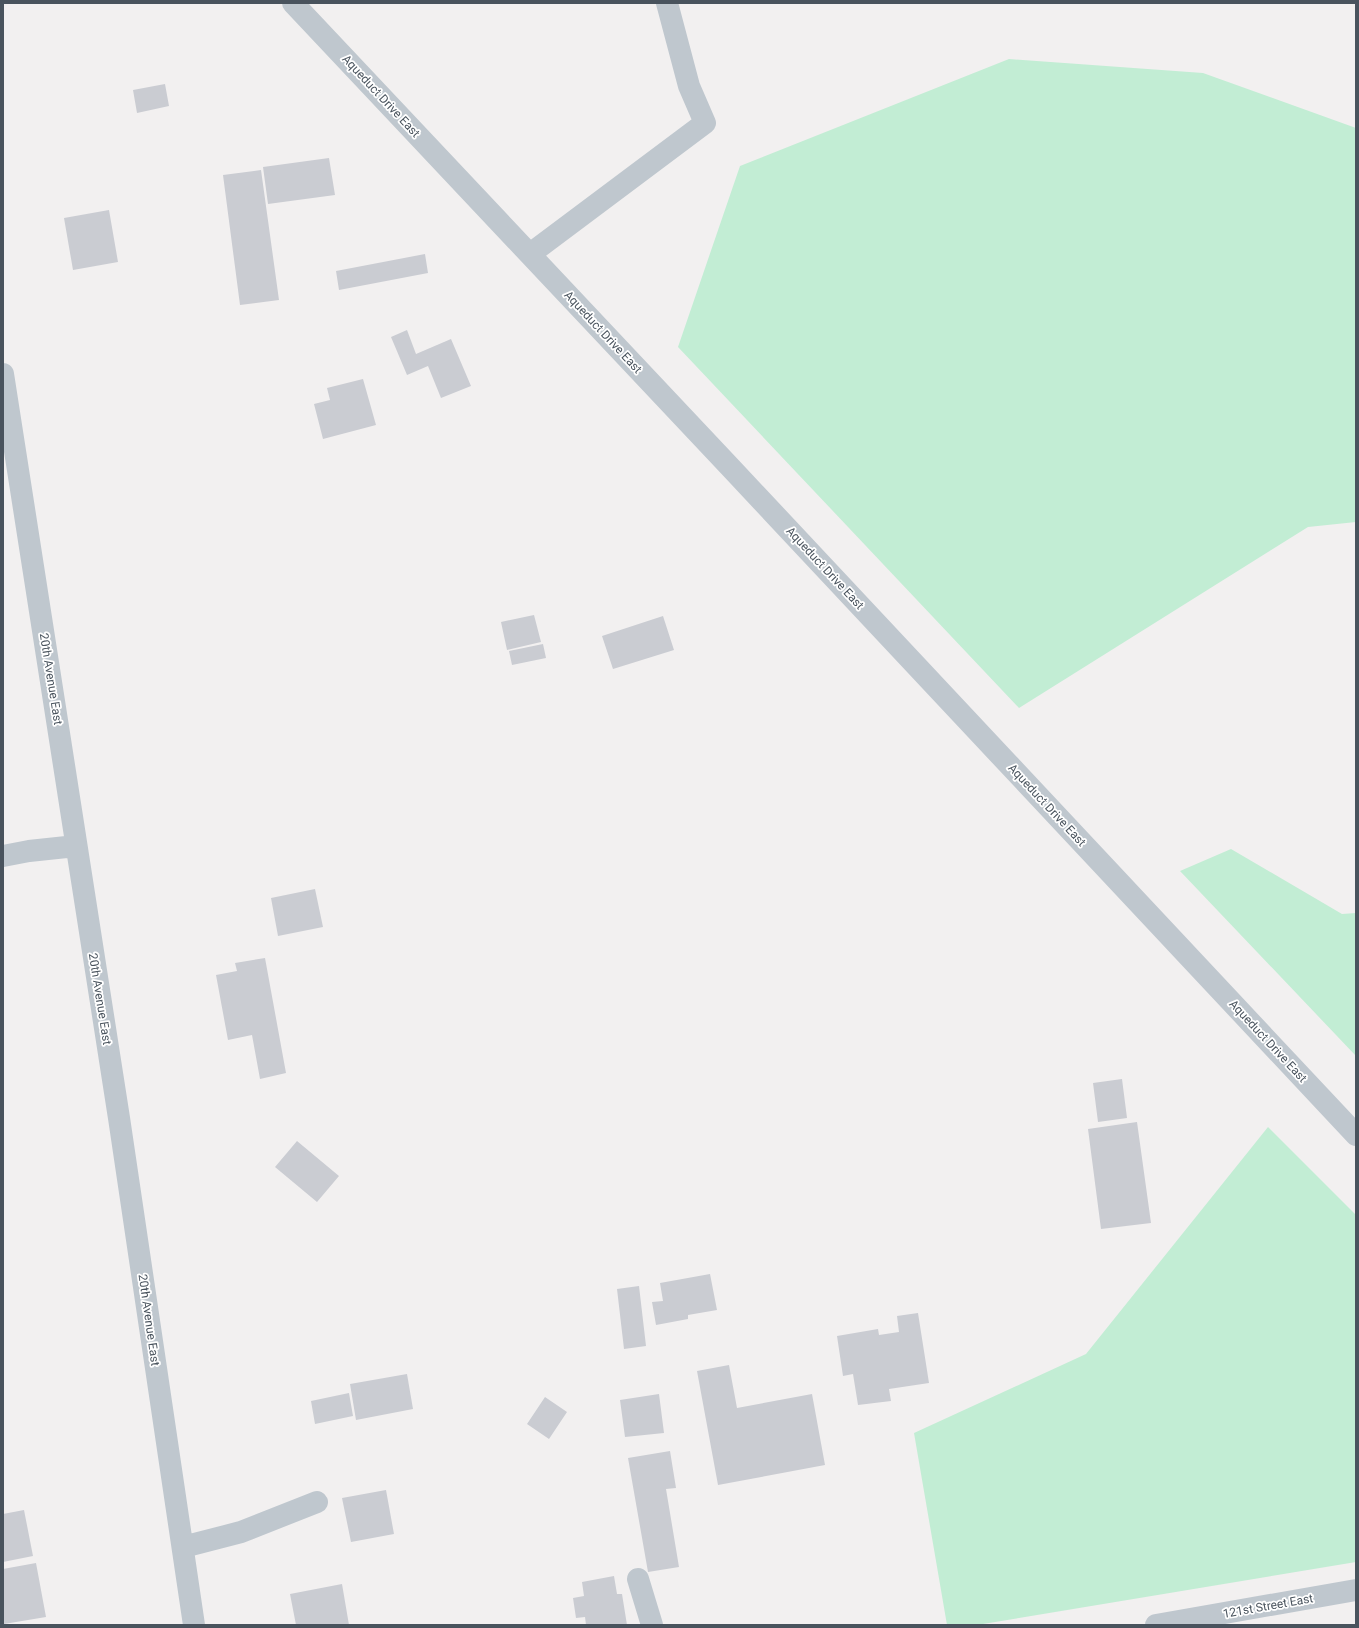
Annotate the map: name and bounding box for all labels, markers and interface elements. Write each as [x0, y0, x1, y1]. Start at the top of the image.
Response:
street label: Aqueduct Drive East [339, 52, 423, 140]
street label: Aqueduct Drive East [561, 288, 645, 376]
street label: Aqueduct Drive East [783, 524, 867, 612]
street label: 20th Avenue East [37, 632, 65, 726]
street label: Aqueduct Drive East [1005, 761, 1089, 849]
street label: 20th Avenue East [86, 952, 114, 1046]
street label: Aqueduct Drive East [1226, 997, 1310, 1085]
street label: 20th Avenue East [136, 1273, 162, 1367]
street label: 121st Street East [1222, 1591, 1314, 1621]

